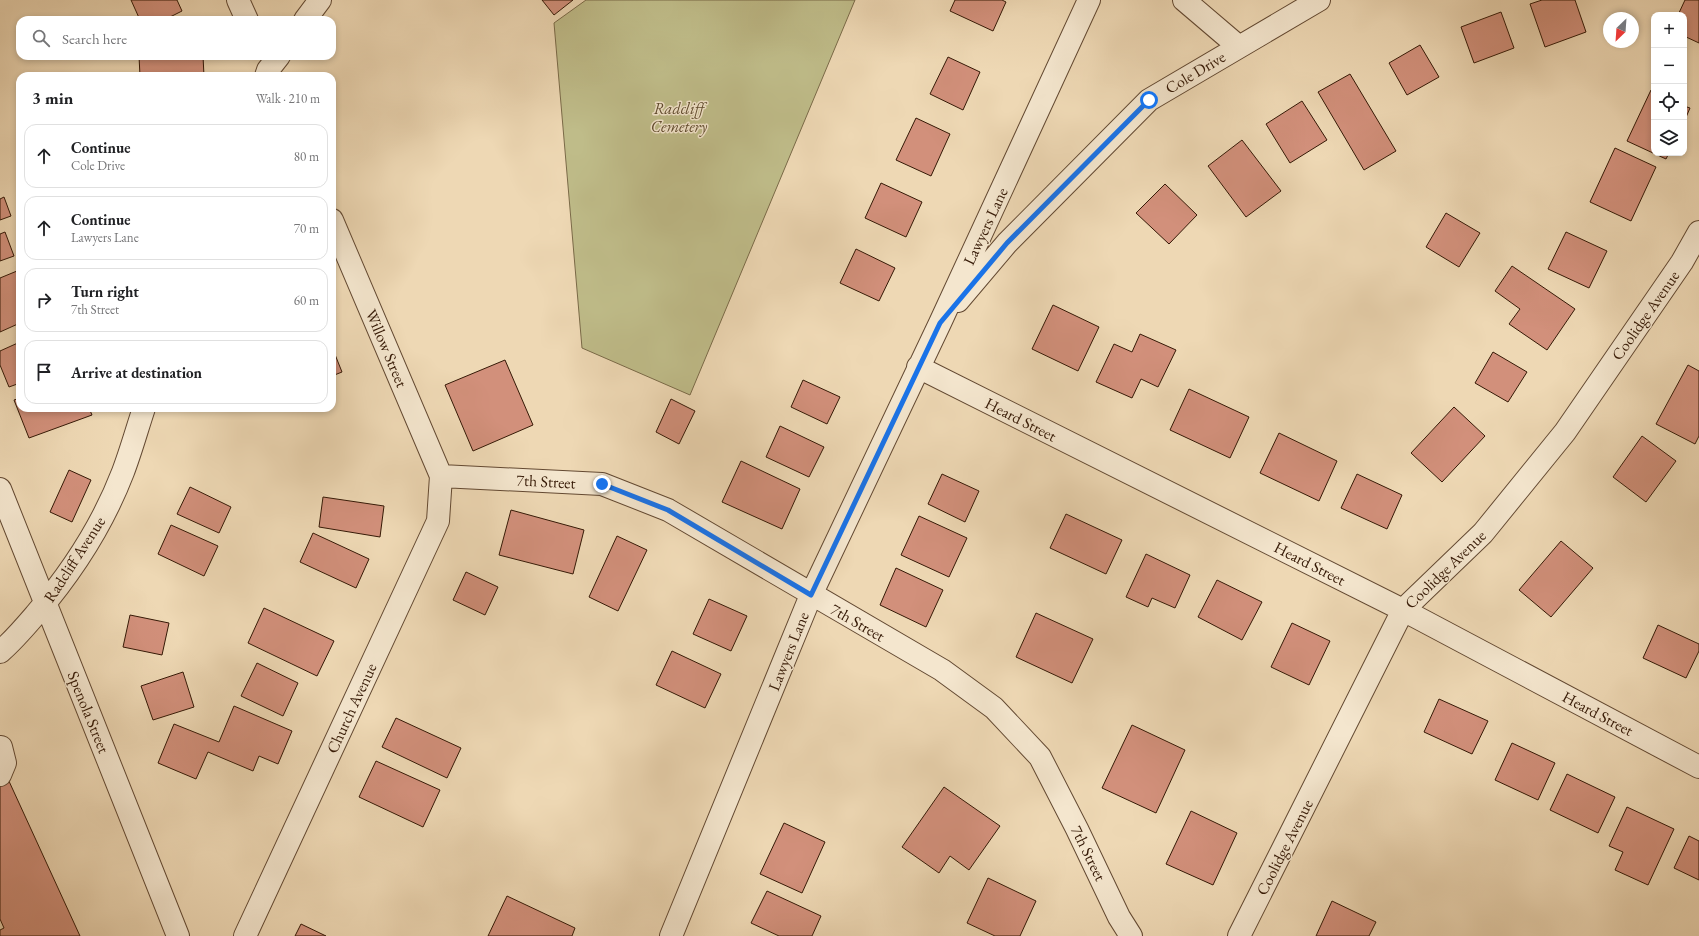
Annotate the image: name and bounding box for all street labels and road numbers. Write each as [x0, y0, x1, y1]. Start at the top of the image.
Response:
street label: Cole Drive [1161, 46, 1229, 99]
street label: Lawyers Lane [958, 184, 1013, 268]
street label: Coolidge Avenue [1607, 266, 1684, 364]
street label: Willow Street [361, 306, 412, 390]
street label: Heard Street [982, 393, 1060, 446]
street label: 7th Street [516, 469, 576, 494]
street label: Radcliff Avenue [39, 512, 110, 606]
street label: Coolidge Avenue [1400, 525, 1490, 613]
street label: Heard Street [1271, 537, 1349, 590]
street label: 7th Street [827, 599, 889, 646]
street label: Lawyers Lane [763, 609, 814, 694]
street label: Church Avenue [321, 660, 382, 757]
street label: Spenola Street [63, 668, 115, 756]
street label: Heard Street [1559, 686, 1637, 741]
street label: Coolidge Avenue [1251, 796, 1318, 899]
street label: 7th Street [1066, 822, 1111, 884]

